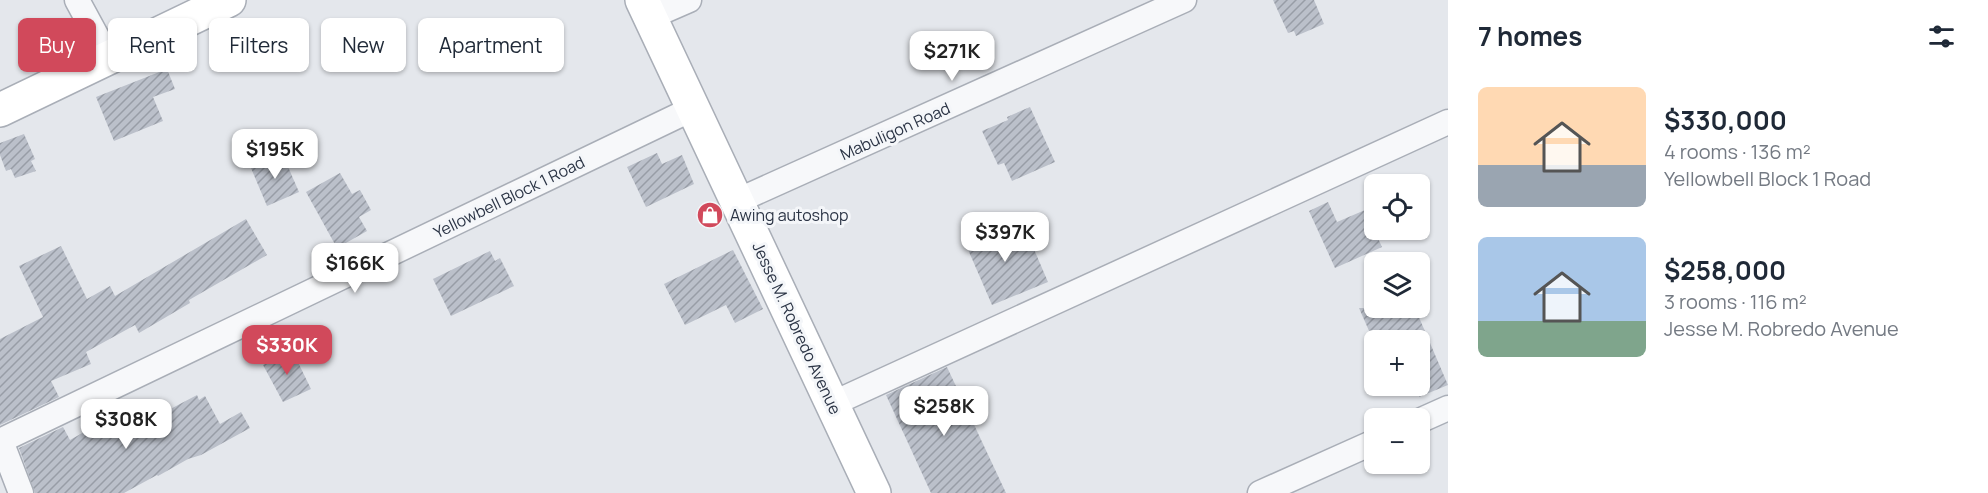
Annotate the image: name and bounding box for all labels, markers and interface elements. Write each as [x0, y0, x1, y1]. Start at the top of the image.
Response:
chip: Buy [18, 18, 96, 72]
chip: Rent [108, 18, 197, 72]
chip: Filters [209, 18, 309, 72]
chip: New [321, 18, 406, 72]
chip: Apartment [418, 18, 564, 72]
text: 7 homes [1478, 18, 1582, 54]
icon: filters [1925, 20, 1958, 53]
pin: $271K [910, 31, 994, 82]
text: $271K [924, 37, 980, 64]
street label: Mabuligon Road [836, 97, 954, 165]
text: $330,000 [1664, 102, 1787, 138]
icon: home [1526, 111, 1598, 183]
pin: $195K [233, 129, 317, 180]
text: $195K [246, 135, 304, 162]
text: 4 rooms · 136 m² [1664, 138, 1811, 165]
street label: Yellowbell Block 1 Road [430, 151, 588, 243]
text: Yellowbell Block 1 Road [1664, 165, 1871, 192]
map controls [1364, 174, 1430, 474]
button: locate [1364, 174, 1430, 240]
shop icon: Awing autoshop [695, 200, 725, 230]
place label: Awing autoshop [730, 204, 848, 226]
pin: $397K [963, 212, 1047, 263]
text: $397K [975, 218, 1035, 245]
street label: Jesse M. Robredo Avenue [747, 238, 847, 418]
pin: $166K [313, 243, 397, 294]
text: $166K [325, 249, 385, 276]
button: layers [1364, 252, 1430, 318]
text: $258,000 [1664, 252, 1786, 288]
icon: home [1526, 261, 1598, 333]
text: 3 rooms · 116 m² [1664, 288, 1807, 315]
text: Jesse M. Robredo Avenue [1664, 315, 1899, 342]
pin: $330K [245, 325, 329, 376]
button: + [1364, 330, 1430, 396]
text: $330K [256, 331, 318, 358]
pin: $258K [902, 386, 986, 437]
text: $258K [913, 392, 975, 419]
pin: $308K [84, 399, 168, 450]
text: $308K [95, 405, 157, 432]
button: − [1364, 408, 1430, 474]

